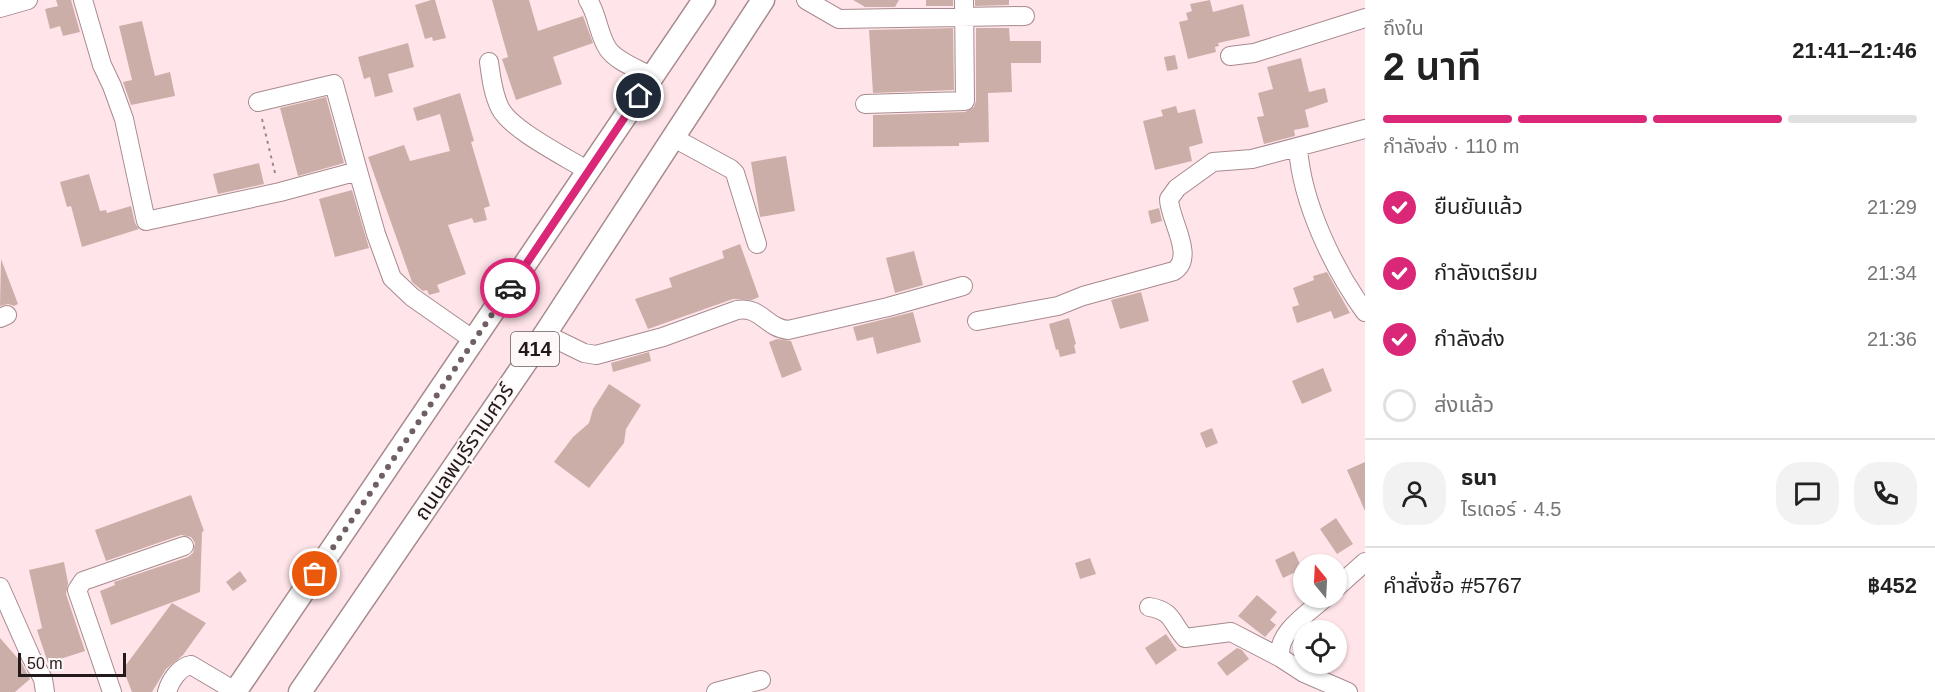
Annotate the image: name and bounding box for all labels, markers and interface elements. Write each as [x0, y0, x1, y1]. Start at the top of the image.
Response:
text: ถึงใน [1383, 17, 1424, 39]
text: 21:41–21:46 [1792, 38, 1917, 63]
text: 2 นาที [1383, 45, 1481, 88]
pin [613, 70, 664, 121]
icon: home [622, 79, 655, 112]
text: กำลังส่ง · 110 m [1383, 135, 1519, 157]
icon: check [1383, 191, 1416, 224]
text: ยืนยันแล้ว [1434, 194, 1523, 219]
text: 21:29 [1867, 196, 1917, 218]
icon: check [1383, 257, 1416, 290]
courier [480, 258, 540, 318]
text: กำลังเตรียม [1434, 260, 1538, 285]
text: 21:34 [1867, 262, 1917, 284]
icon: car [494, 272, 527, 305]
icon: check [1383, 323, 1416, 356]
text: กำลังส่ง [1434, 326, 1505, 351]
text: 21:36 [1867, 328, 1917, 350]
road number: 414 [511, 332, 559, 366]
street label: ถนนลพบุรีราเมศวร์ [409, 378, 520, 525]
text: ส่งแล้ว [1434, 392, 1494, 417]
button: person [1383, 462, 1446, 525]
button: chat [1776, 462, 1839, 525]
button: phone [1854, 462, 1917, 525]
text: ธนา [1461, 465, 1497, 490]
text: ไรเดอร์ · 4.5 [1461, 498, 1561, 520]
pin [289, 548, 340, 599]
north arrow [1293, 554, 1347, 608]
map controls [1293, 554, 1347, 674]
icon: bag [298, 557, 331, 590]
text: คำสั่งซื้อ #5767 [1383, 573, 1522, 598]
text: ฿452 [1868, 573, 1917, 598]
button: locate [1293, 620, 1347, 674]
scale bar [18, 650, 126, 678]
text: 50 m [27, 655, 63, 672]

